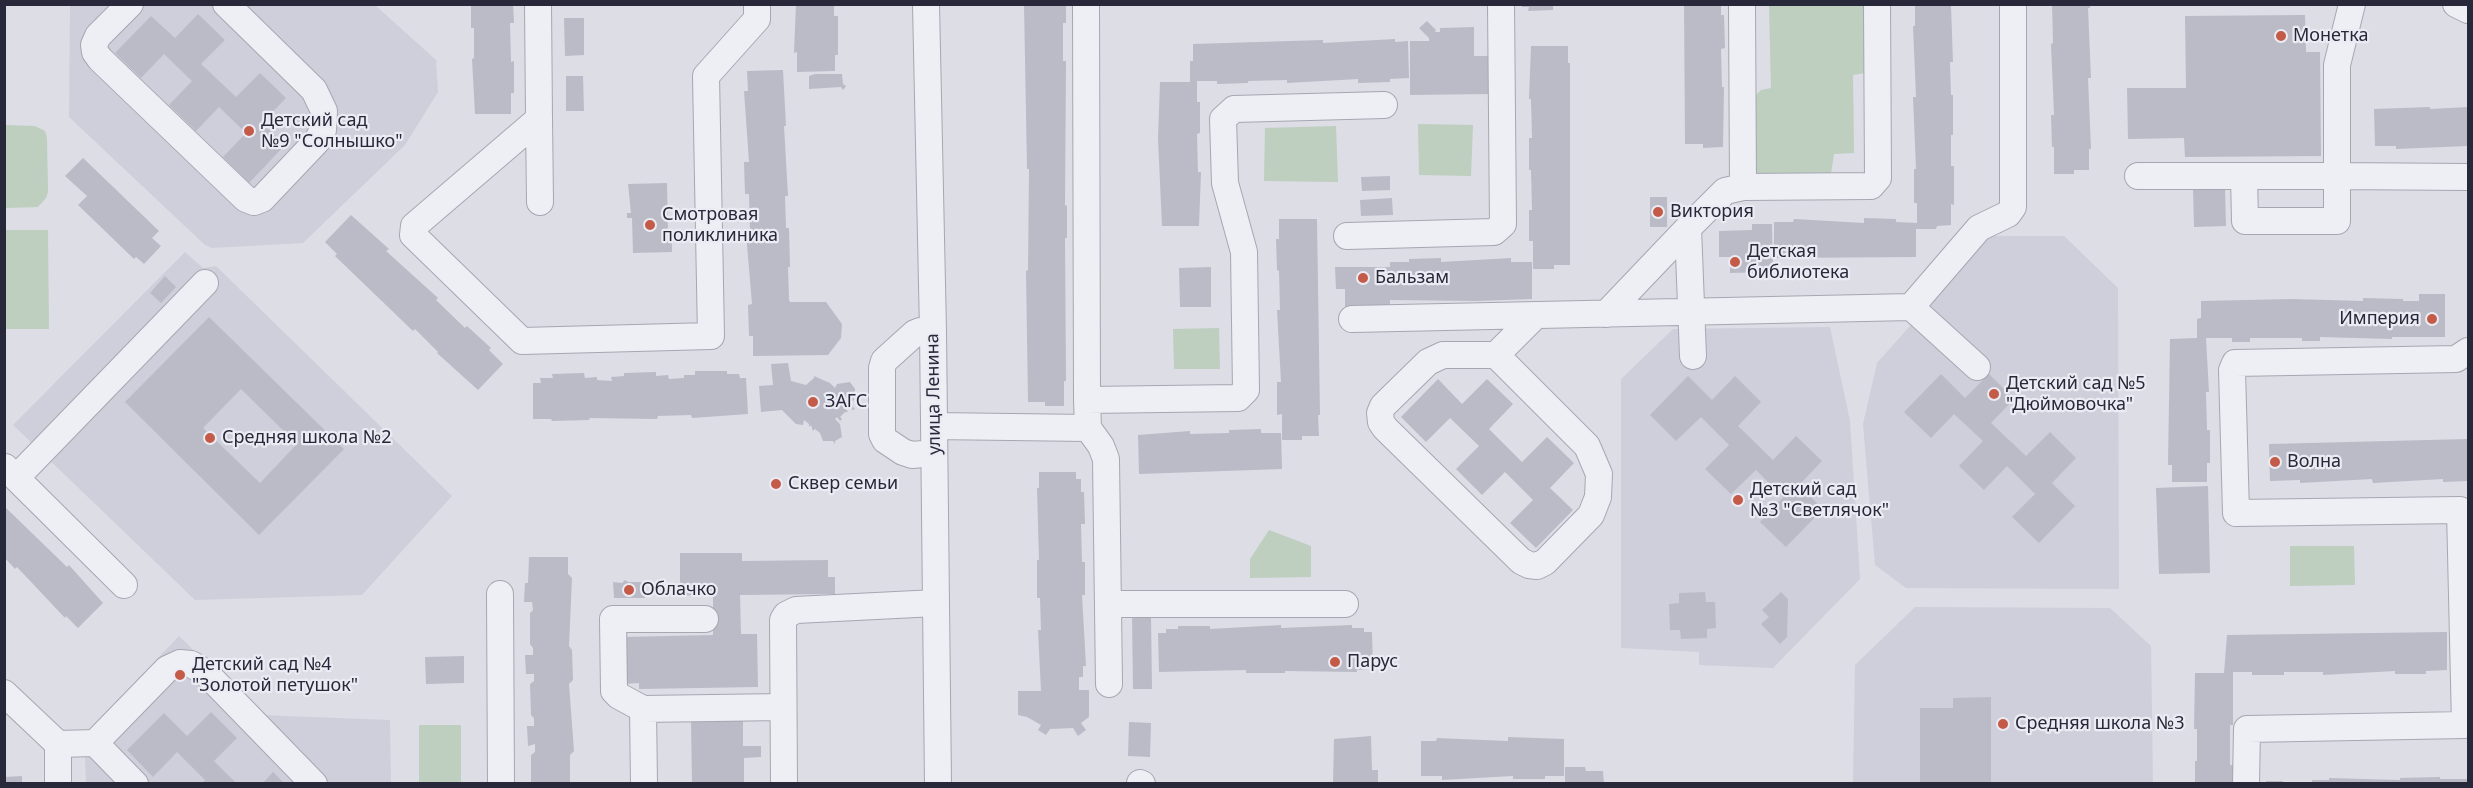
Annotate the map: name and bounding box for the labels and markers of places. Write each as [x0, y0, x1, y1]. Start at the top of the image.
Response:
place label: Монетка [2293, 25, 2368, 47]
marker: Монетка [2274, 29, 2288, 43]
place label: Детский сад №9 "Солнышко" [261, 110, 402, 152]
marker: Детский сад №9 "Солнышко" [242, 124, 256, 138]
place label: Виктория [1670, 201, 1754, 223]
place label: Смотровая поликлиника [662, 204, 778, 246]
marker: Виктория [1651, 205, 1665, 219]
marker: Смотровая поликлиника [643, 218, 657, 232]
place label: Детская библиотека [1747, 241, 1849, 284]
marker: Детская библиотека [1728, 255, 1742, 269]
place label: Бальзам [1375, 267, 1449, 289]
marker: Бальзам [1356, 271, 1370, 285]
place label: Империя [2339, 308, 2420, 330]
marker: Империя [2425, 312, 2439, 326]
place label: Детский сад №5 "Дюймовочка" [2006, 373, 2146, 416]
marker: Детский сад №5 "Дюймовочка" [1987, 387, 2001, 401]
place label: ЗАГС [825, 391, 867, 413]
marker: ЗАГС [806, 395, 820, 409]
place label: Средняя школа №2 [222, 427, 392, 449]
marker: Средняя школа №2 [203, 431, 217, 445]
place label: Волна [2287, 451, 2341, 473]
marker: Волна [2268, 455, 2282, 469]
place label: Сквер семьи [788, 473, 898, 495]
marker: Сквер семьи [769, 477, 783, 491]
place label: Детский сад №3 "Светлячок" [1750, 479, 1889, 522]
marker: Детский сад №3 "Светлячок" [1731, 493, 1745, 507]
place label: Облачко [641, 579, 717, 601]
marker: Облачко [622, 583, 636, 597]
place label: Парус [1347, 651, 1398, 673]
place label: Детский сад №4 "Золотой петушок" [192, 654, 358, 696]
marker: Парус [1328, 655, 1342, 669]
marker: Детский сад №4 "Золотой петушок" [173, 668, 187, 682]
place label: Средняя школа №3 [2015, 713, 2185, 735]
marker: Средняя школа №3 [1996, 717, 2010, 731]

